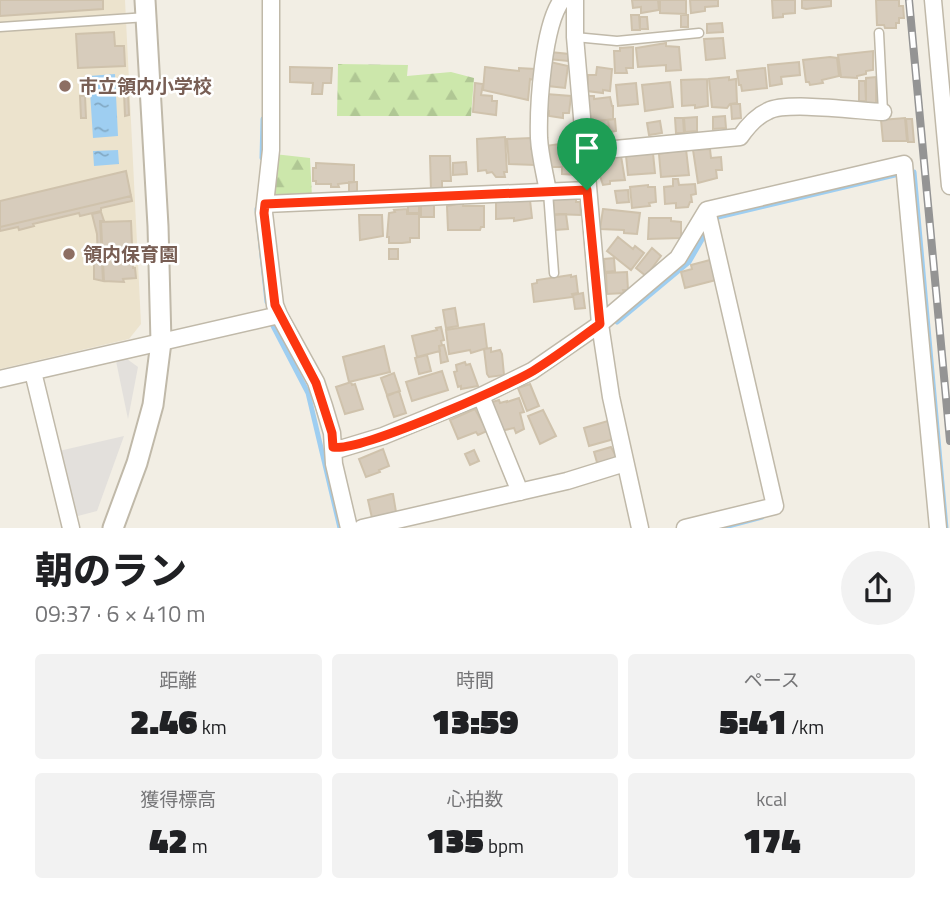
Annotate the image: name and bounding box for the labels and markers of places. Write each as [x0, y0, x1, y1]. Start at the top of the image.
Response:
place label: 市立領内小学校 [79, 71, 212, 100]
marker: 市立領内小学校 [57, 78, 73, 94]
pin [557, 118, 617, 190]
place label: 領内保育園 [83, 239, 178, 268]
marker: 領内保育園 [61, 246, 77, 262]

